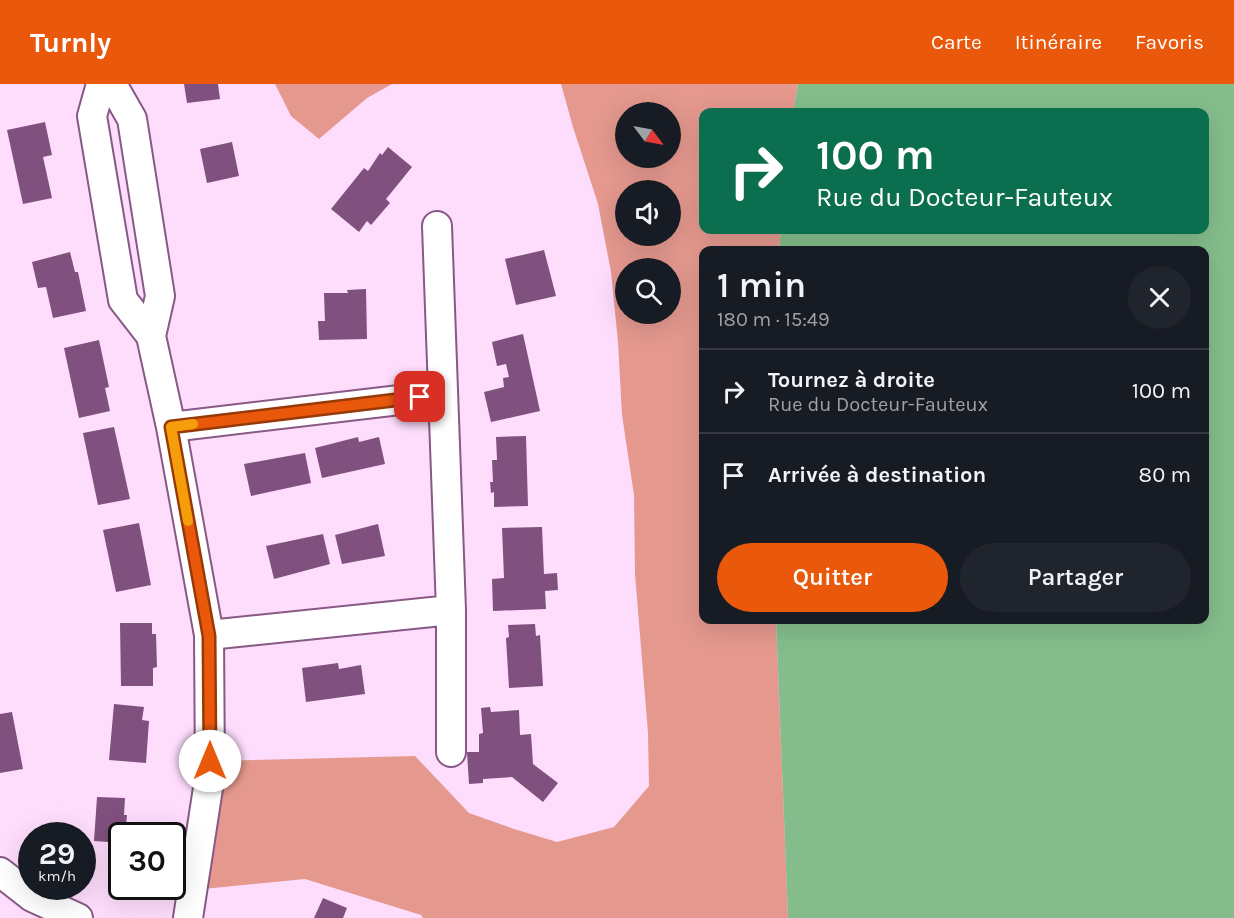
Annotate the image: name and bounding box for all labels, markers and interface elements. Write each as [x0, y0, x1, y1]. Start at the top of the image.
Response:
text: Turnly [30, 26, 111, 59]
text: Carte [931, 30, 982, 54]
text: Itinéraire [1015, 30, 1102, 54]
text: Favoris [1135, 30, 1204, 54]
north arrow [615, 102, 681, 168]
map controls [615, 102, 681, 324]
text: 100 m [816, 130, 935, 180]
icon: right [717, 132, 795, 210]
button: sound [615, 180, 681, 246]
text: Rue du Docteur-Fauteux [816, 181, 1113, 213]
button: search [615, 258, 681, 324]
text: 1 min [717, 264, 806, 306]
button: close [1128, 266, 1191, 329]
text: 180 m · 15:49 [717, 308, 830, 331]
text: Tournez à droite [768, 367, 935, 393]
pin [394, 371, 445, 422]
icon: right [717, 375, 750, 408]
text: 100 m [1132, 378, 1191, 404]
icon: arrive [403, 380, 436, 413]
text: Rue du Docteur-Fauteux [768, 393, 988, 416]
icon: arrive [717, 459, 750, 492]
text: Arrivée à destination [768, 462, 986, 488]
text: 80 m [1139, 462, 1191, 488]
button: Quitter [717, 543, 948, 612]
button: Partager [960, 543, 1191, 612]
position arrow [178, 729, 242, 793]
speed limit sign: 30 [108, 822, 186, 900]
text: 29 [39, 836, 75, 872]
text: km/h [38, 867, 76, 885]

